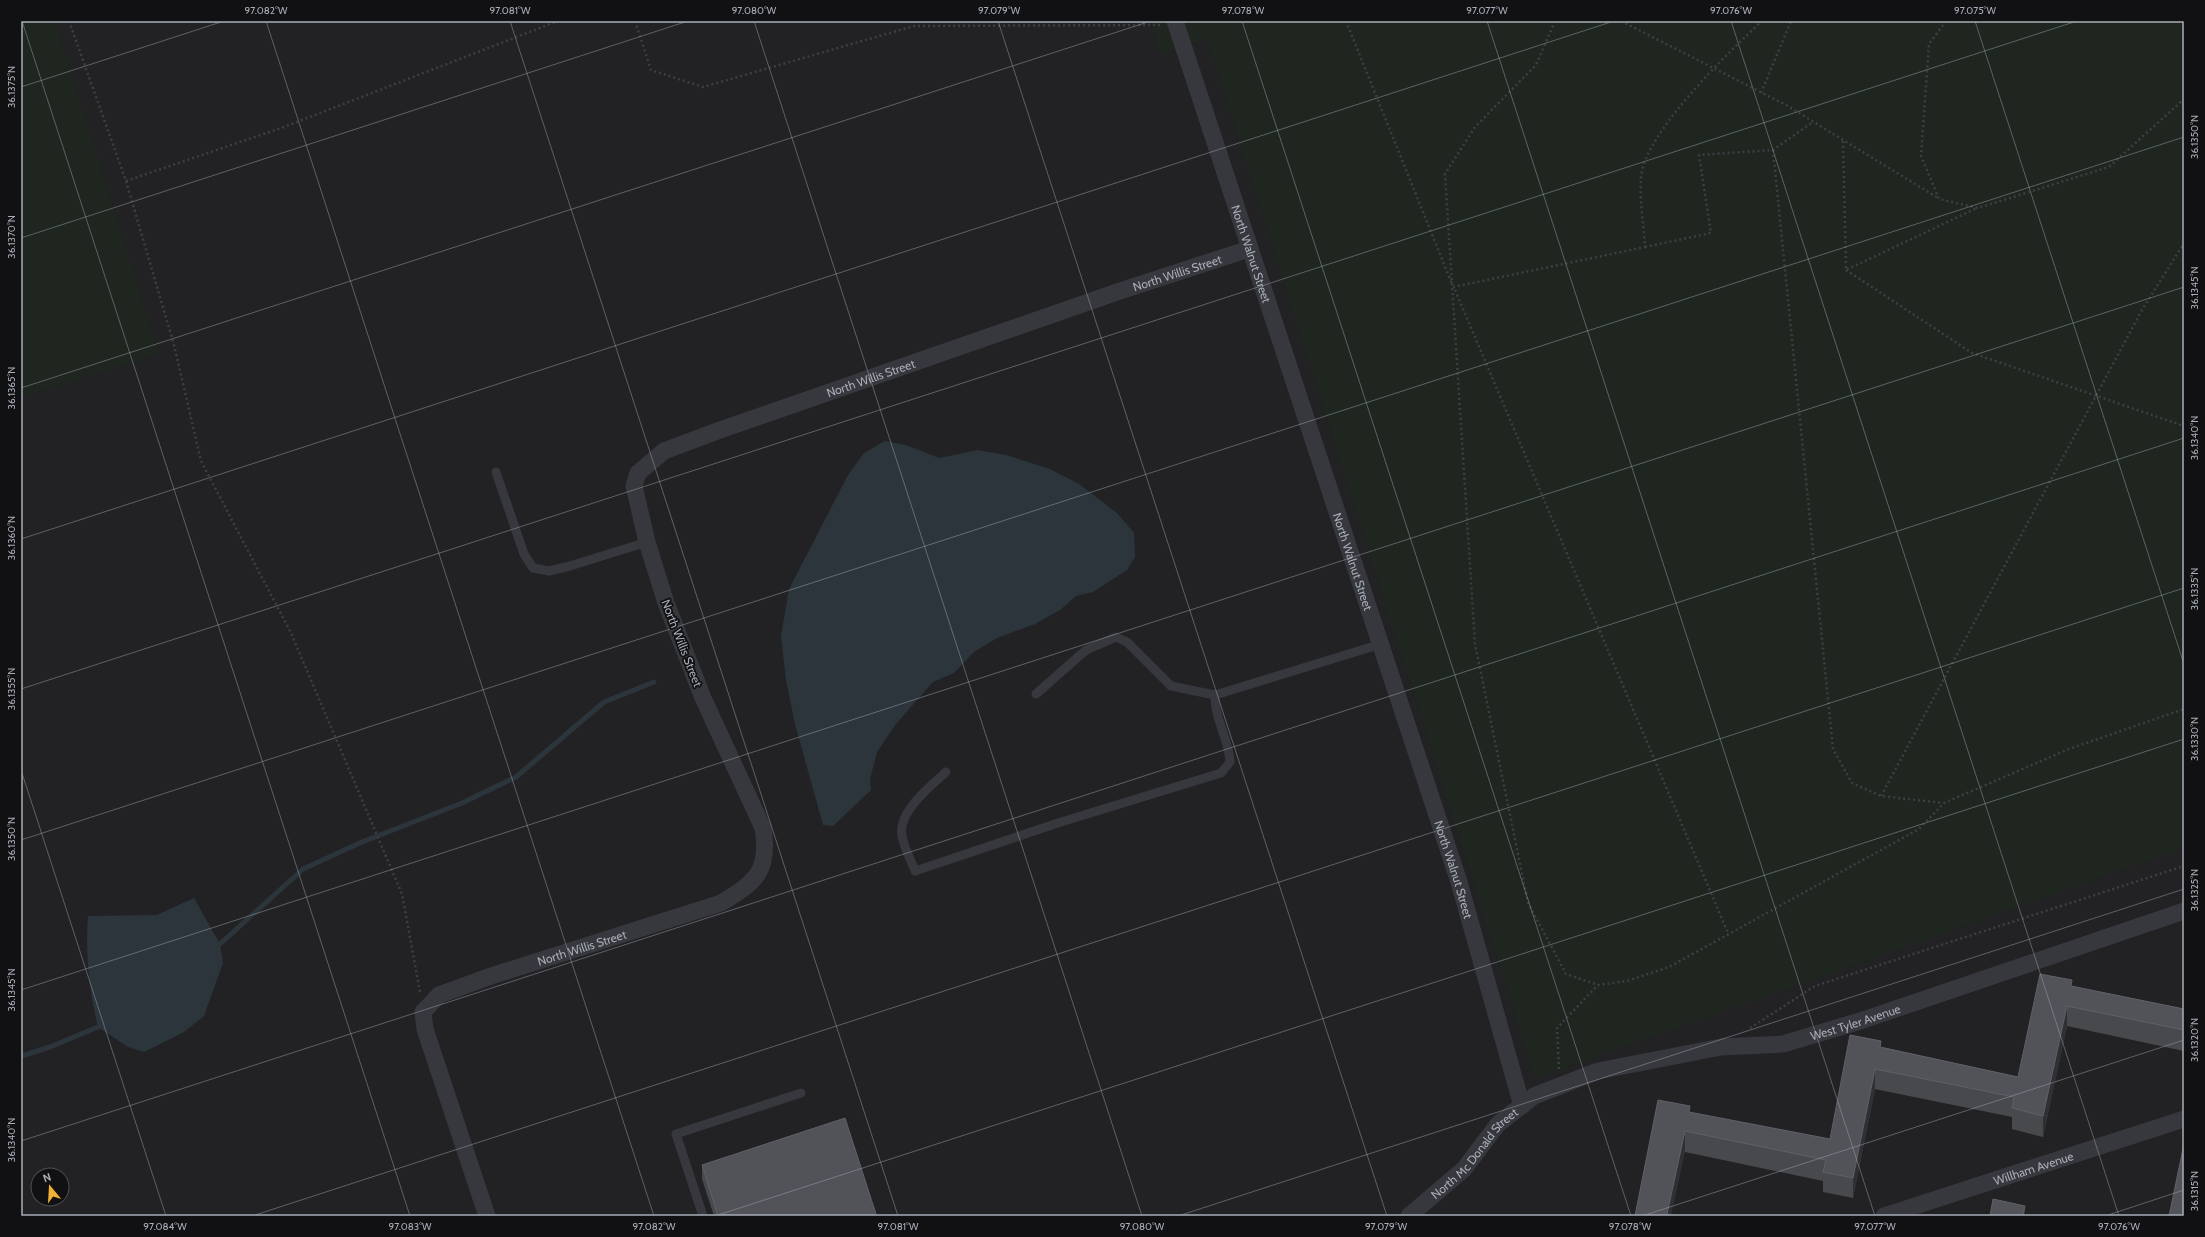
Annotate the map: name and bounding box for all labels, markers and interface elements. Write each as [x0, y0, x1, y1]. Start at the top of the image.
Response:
text: 97.082°W [245, 4, 288, 17]
text: 97.081°W [490, 4, 531, 17]
text: 97.080°W [732, 4, 777, 17]
text: 97.079°W [978, 4, 1021, 17]
text: 97.078°W [1222, 4, 1265, 17]
text: 97.077°W [1466, 4, 1508, 17]
text: 97.076°W [1710, 4, 1752, 17]
text: 97.075°W [1954, 4, 1996, 17]
text: 36.1375°N [5, 66, 18, 108]
text: 36.1350°N [2188, 115, 2201, 159]
street label: North Walnut Street [1229, 203, 1275, 304]
text: 36.1370°N [5, 215, 18, 259]
street label: North Willis Street [1131, 251, 1223, 294]
text: 36.1345°N [2188, 267, 2201, 309]
street label: North Willis Street [824, 355, 917, 400]
text: 36.1365°N [5, 367, 18, 409]
text: 36.1340°N [2188, 416, 2201, 460]
street label: North Walnut Street [1330, 511, 1376, 612]
text: 36.1360°N [5, 516, 18, 560]
text: 36.1335°N [2188, 568, 2201, 610]
street label: North Willis Street [658, 597, 706, 689]
text: 36.1355°N [5, 668, 18, 710]
text: 36.1330°N [2188, 717, 2201, 761]
text: 36.1350°N [5, 817, 18, 861]
street label: North Walnut Street [1432, 818, 1476, 920]
text: 36.1325°N [2188, 869, 2201, 911]
street label: North Willis Street [535, 926, 628, 968]
text: 36.1345°N [5, 969, 18, 1011]
street label: West Tyler Avenue [1808, 1000, 1902, 1043]
text: 36.1320°N [2188, 1018, 2201, 1062]
street label: North Mc Donald Street [1428, 1104, 1520, 1202]
text: 36.1340°N [5, 1118, 18, 1162]
street label: Willham Avenue [1992, 1148, 2075, 1188]
north arrow [30, 1167, 70, 1207]
text: N [41, 1170, 53, 1185]
text: 36.1315°N [2188, 1171, 2201, 1211]
text: 97.084°W [143, 1220, 187, 1233]
text: 97.083°W [388, 1220, 432, 1233]
text: 97.082°W [633, 1220, 676, 1233]
text: 97.081°W [878, 1220, 919, 1233]
text: 97.080°W [1120, 1220, 1165, 1233]
text: 97.079°W [1365, 1220, 1408, 1233]
text: 97.078°W [1609, 1220, 1652, 1233]
text: 97.077°W [1854, 1220, 1896, 1233]
text: 97.076°W [2098, 1220, 2140, 1233]

